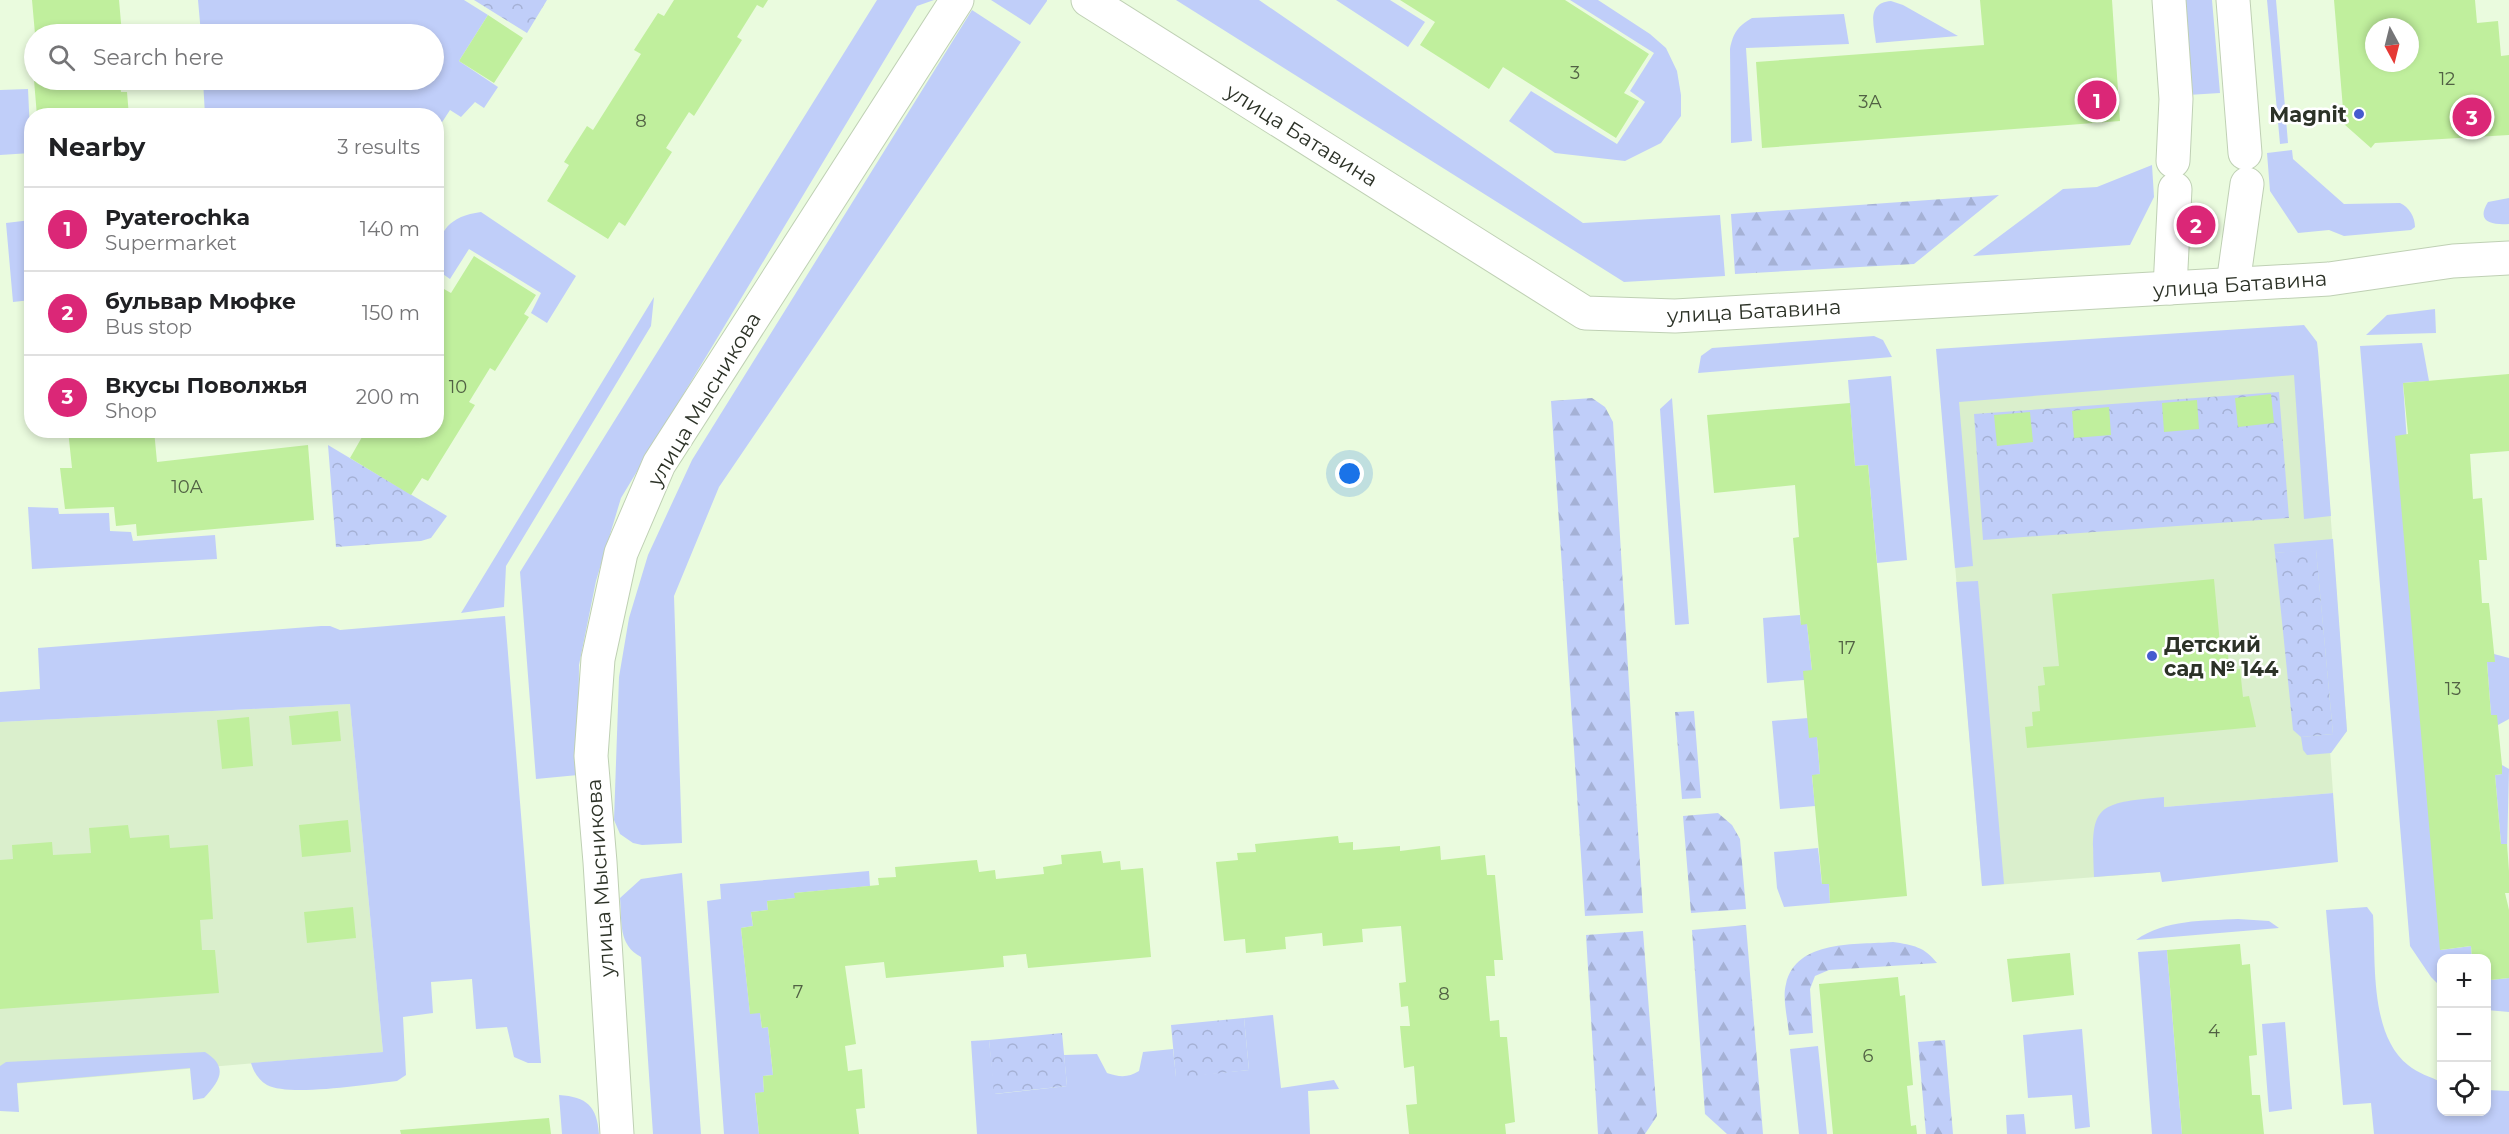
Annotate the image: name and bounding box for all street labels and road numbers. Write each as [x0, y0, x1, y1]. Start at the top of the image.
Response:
street label: улица Батавина [1221, 78, 1383, 192]
street label: улица Батавина [2151, 265, 2328, 303]
street label: улица Батавина [1665, 294, 1842, 328]
street label: улица Мысникова [642, 308, 766, 491]
street label: улица Мысникова [581, 778, 619, 979]

